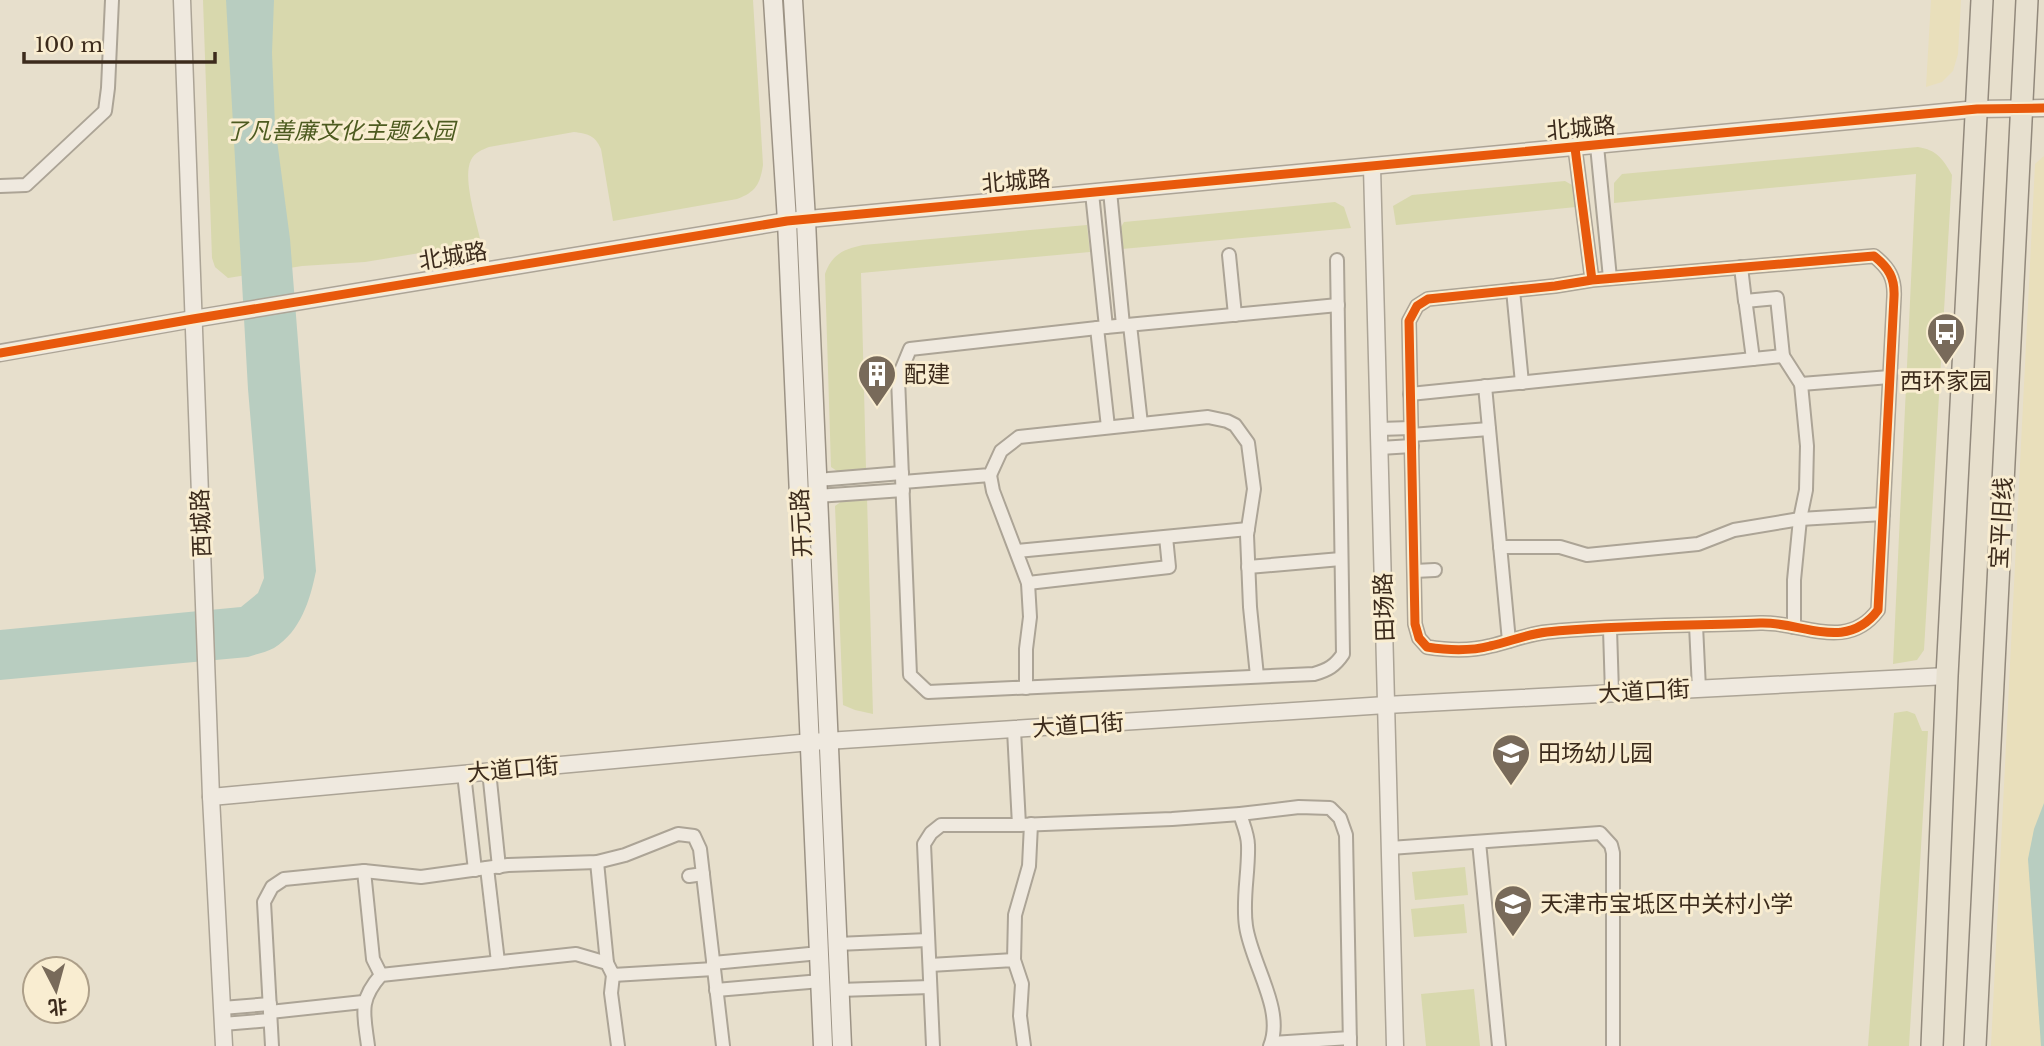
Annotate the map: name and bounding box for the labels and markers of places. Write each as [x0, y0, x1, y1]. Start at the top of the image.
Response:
bus stop icon: 西环家园 [1925, 311, 1967, 366]
building icon: 配建 [856, 353, 898, 408]
place label: 配建 [904, 360, 950, 388]
place label: 西环家园 [1900, 367, 1992, 395]
school or university icon: 田场幼儿园 [1490, 732, 1532, 787]
place label: 田场幼儿园 [1538, 739, 1653, 767]
school or university icon: 天津市宝坻区中关村小学 [1492, 883, 1534, 938]
place label: 天津市宝坻区中关村小学 [1540, 890, 1793, 918]

